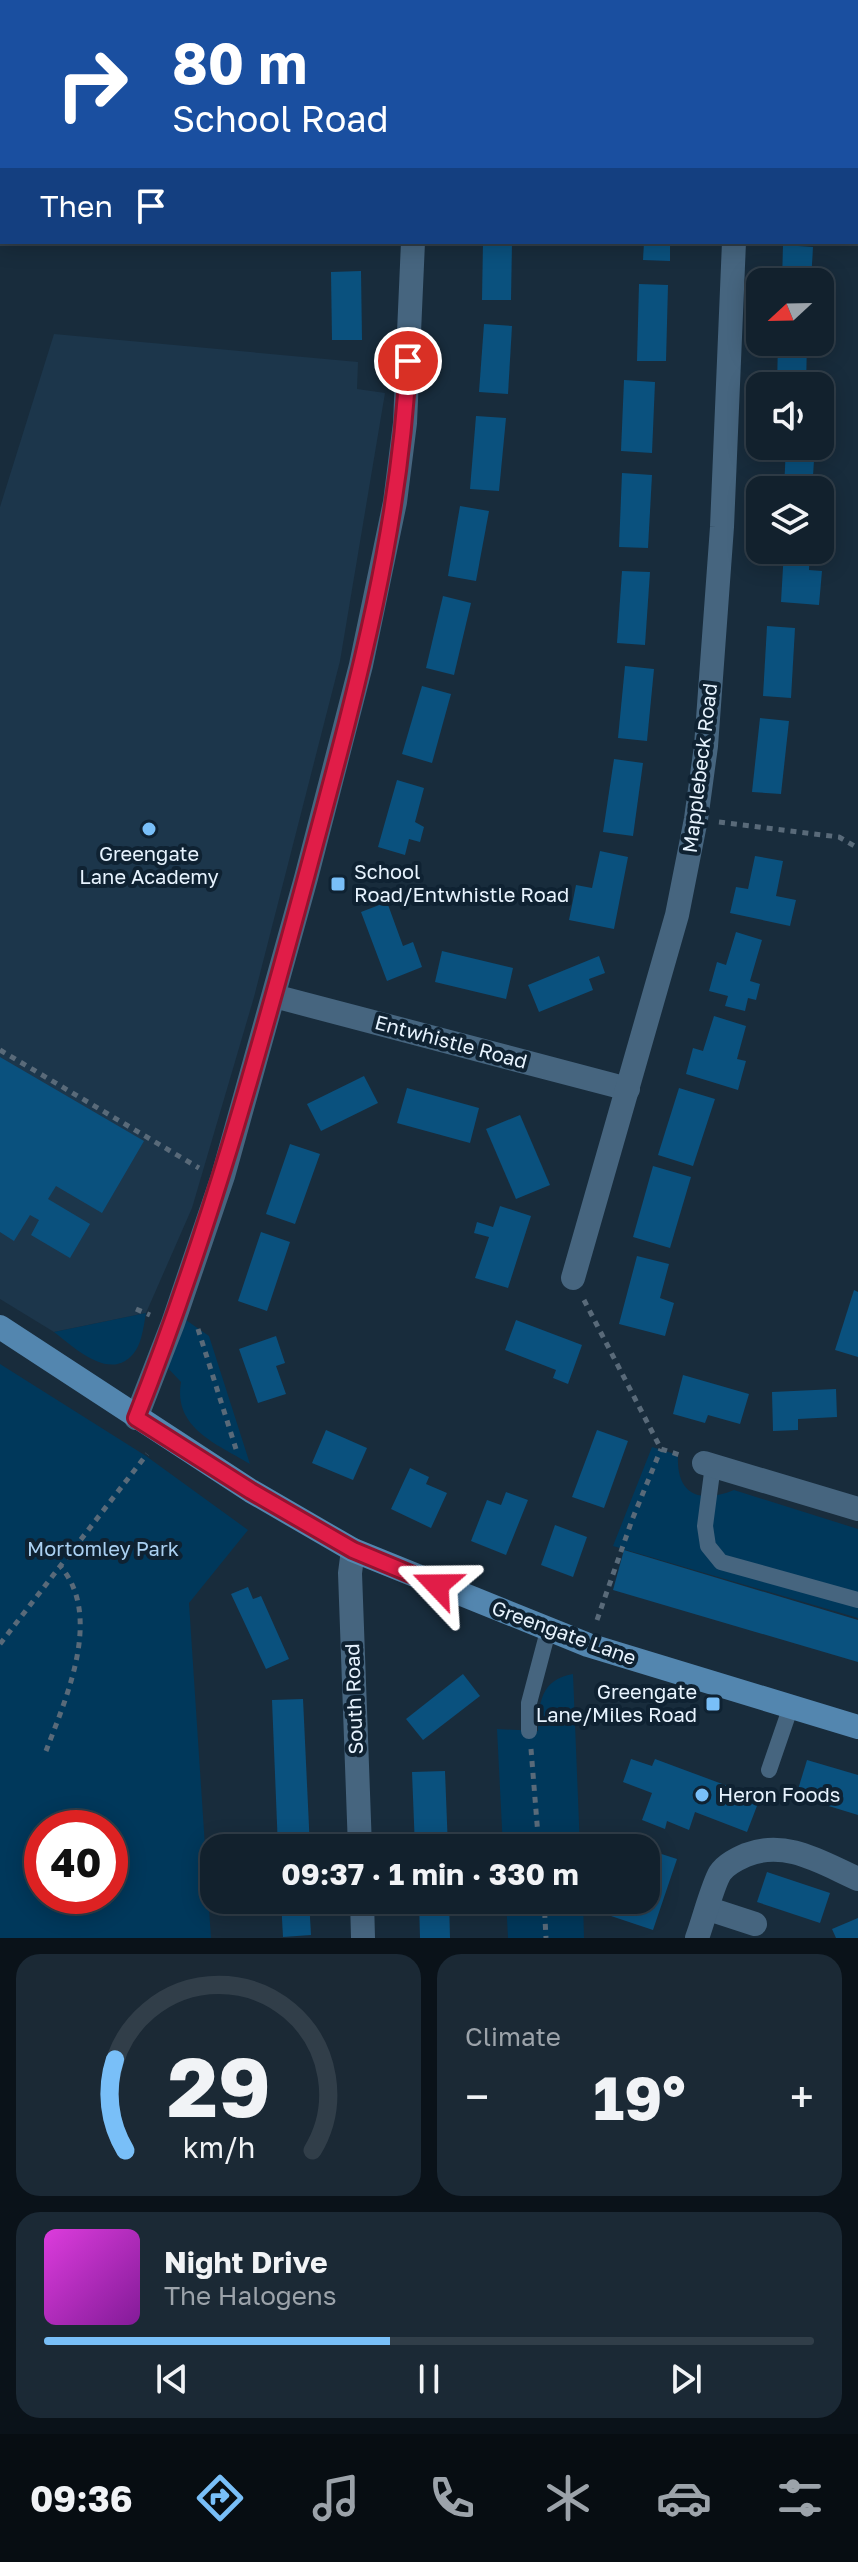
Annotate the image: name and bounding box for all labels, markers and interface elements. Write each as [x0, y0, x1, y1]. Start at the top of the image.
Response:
text: 80 m [172, 29, 307, 96]
icon: right [40, 32, 144, 136]
text: School Road [172, 97, 389, 140]
icon: arrive [129, 184, 173, 228]
text: Then [40, 188, 113, 224]
north arrow [746, 268, 834, 356]
map controls [746, 268, 834, 564]
pin [374, 327, 442, 395]
icon: arrive [386, 339, 430, 383]
button: sound [746, 372, 834, 460]
button: layers [746, 476, 834, 564]
street label: Mapplebeck Road [677, 682, 721, 854]
marker: Greengate Lane Academy [140, 820, 158, 838]
place label: Greengate Lane Academy [79, 841, 219, 888]
place label: School Road/Entwhistle Road [354, 859, 569, 906]
marker: School Road/Entwhistle Road [329, 875, 347, 893]
street label: Entwhistle Road [372, 1009, 530, 1073]
park label: Mortomley Park [27, 1536, 179, 1560]
position arrow [395, 1543, 479, 1627]
street label: Greengate Lane [489, 1595, 640, 1669]
street label: South Road [339, 1643, 367, 1755]
place label: Greengate Lane/Miles Road [536, 1679, 697, 1726]
marker: Greengate Lane/Miles Road [704, 1695, 722, 1713]
place label: Heron Foods [718, 1782, 840, 1806]
marker: Heron Foods [693, 1786, 711, 1804]
speed limit sign: 40 [24, 1810, 128, 1914]
text: 09:37 · 1 min · 330 m [281, 1856, 579, 1892]
text: Climate [465, 2021, 561, 2052]
text: 29 [167, 2035, 270, 2135]
text: 19° [593, 2061, 686, 2133]
text: − [465, 2070, 489, 2123]
text: + [790, 2070, 814, 2123]
text: km/h [182, 2130, 255, 2164]
text: Night Drive [164, 2244, 328, 2280]
text: The Halogens [164, 2280, 337, 2311]
icon: previous [150, 2357, 194, 2401]
icon: pause [407, 2357, 451, 2401]
icon: next [664, 2357, 708, 2401]
icon: directions [192, 2470, 248, 2526]
icon: music [308, 2470, 364, 2526]
icon: phone [424, 2470, 480, 2526]
icon: climate [540, 2470, 596, 2526]
icon: car [656, 2470, 712, 2526]
icon: filters [772, 2470, 828, 2526]
text: 09:36 [30, 2477, 133, 2520]

